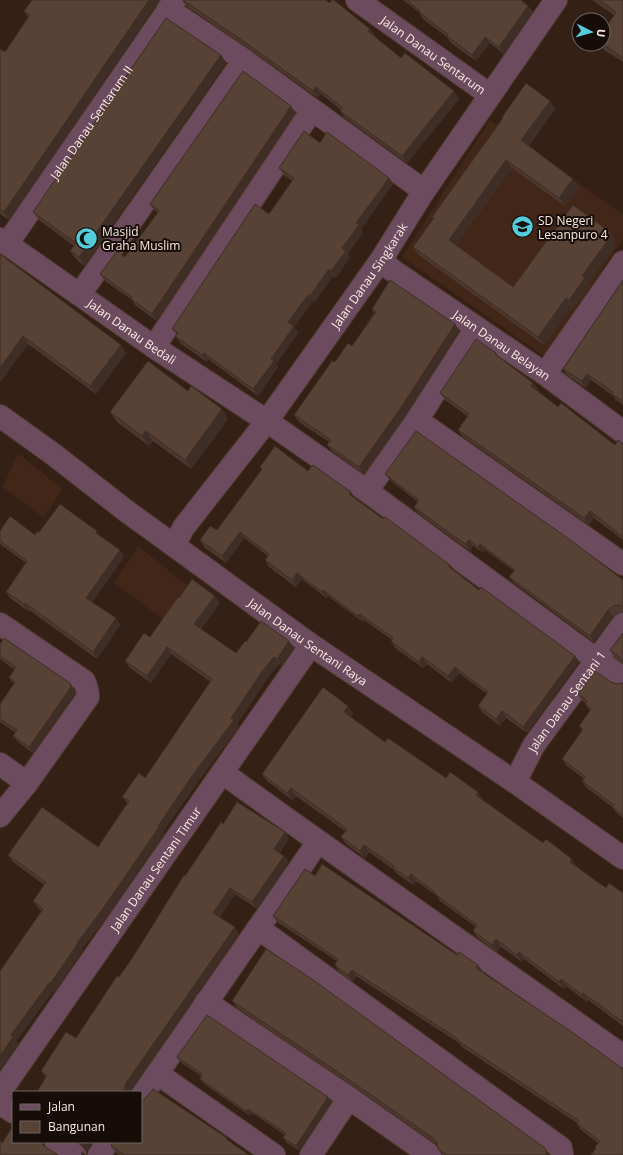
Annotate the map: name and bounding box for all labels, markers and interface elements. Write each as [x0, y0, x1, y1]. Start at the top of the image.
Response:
street label: Jalan Danau Sentarum [377, 11, 489, 98]
north arrow [571, 12, 611, 52]
text: U [594, 28, 609, 38]
street label: Jalan Danau Sentarum II [45, 62, 136, 183]
place label: SD Negeri Lesanpuro 4 [538, 212, 608, 243]
school or university icon: SD Negeri Lesanpuro 4 [509, 214, 535, 240]
street label: Jalan Danau Singkarak [326, 219, 411, 332]
place label: Masjid Graha Muslim [102, 223, 180, 254]
mosque icon: Masjid Graha Muslim [73, 225, 99, 251]
street label: Jalan Danau Bedali [83, 294, 180, 368]
street label: Jalan Danau Belayan [449, 305, 554, 384]
street label: Jalan Danau Sentani Raya [244, 593, 371, 689]
street label: Jalan Danau Sentani 1 [523, 647, 609, 756]
street label: Jalan Danau Sentani Timur [105, 803, 205, 935]
legend [12, 1091, 142, 1143]
text: Jalan [47, 1098, 75, 1115]
text: Bangunan [48, 1118, 105, 1135]

